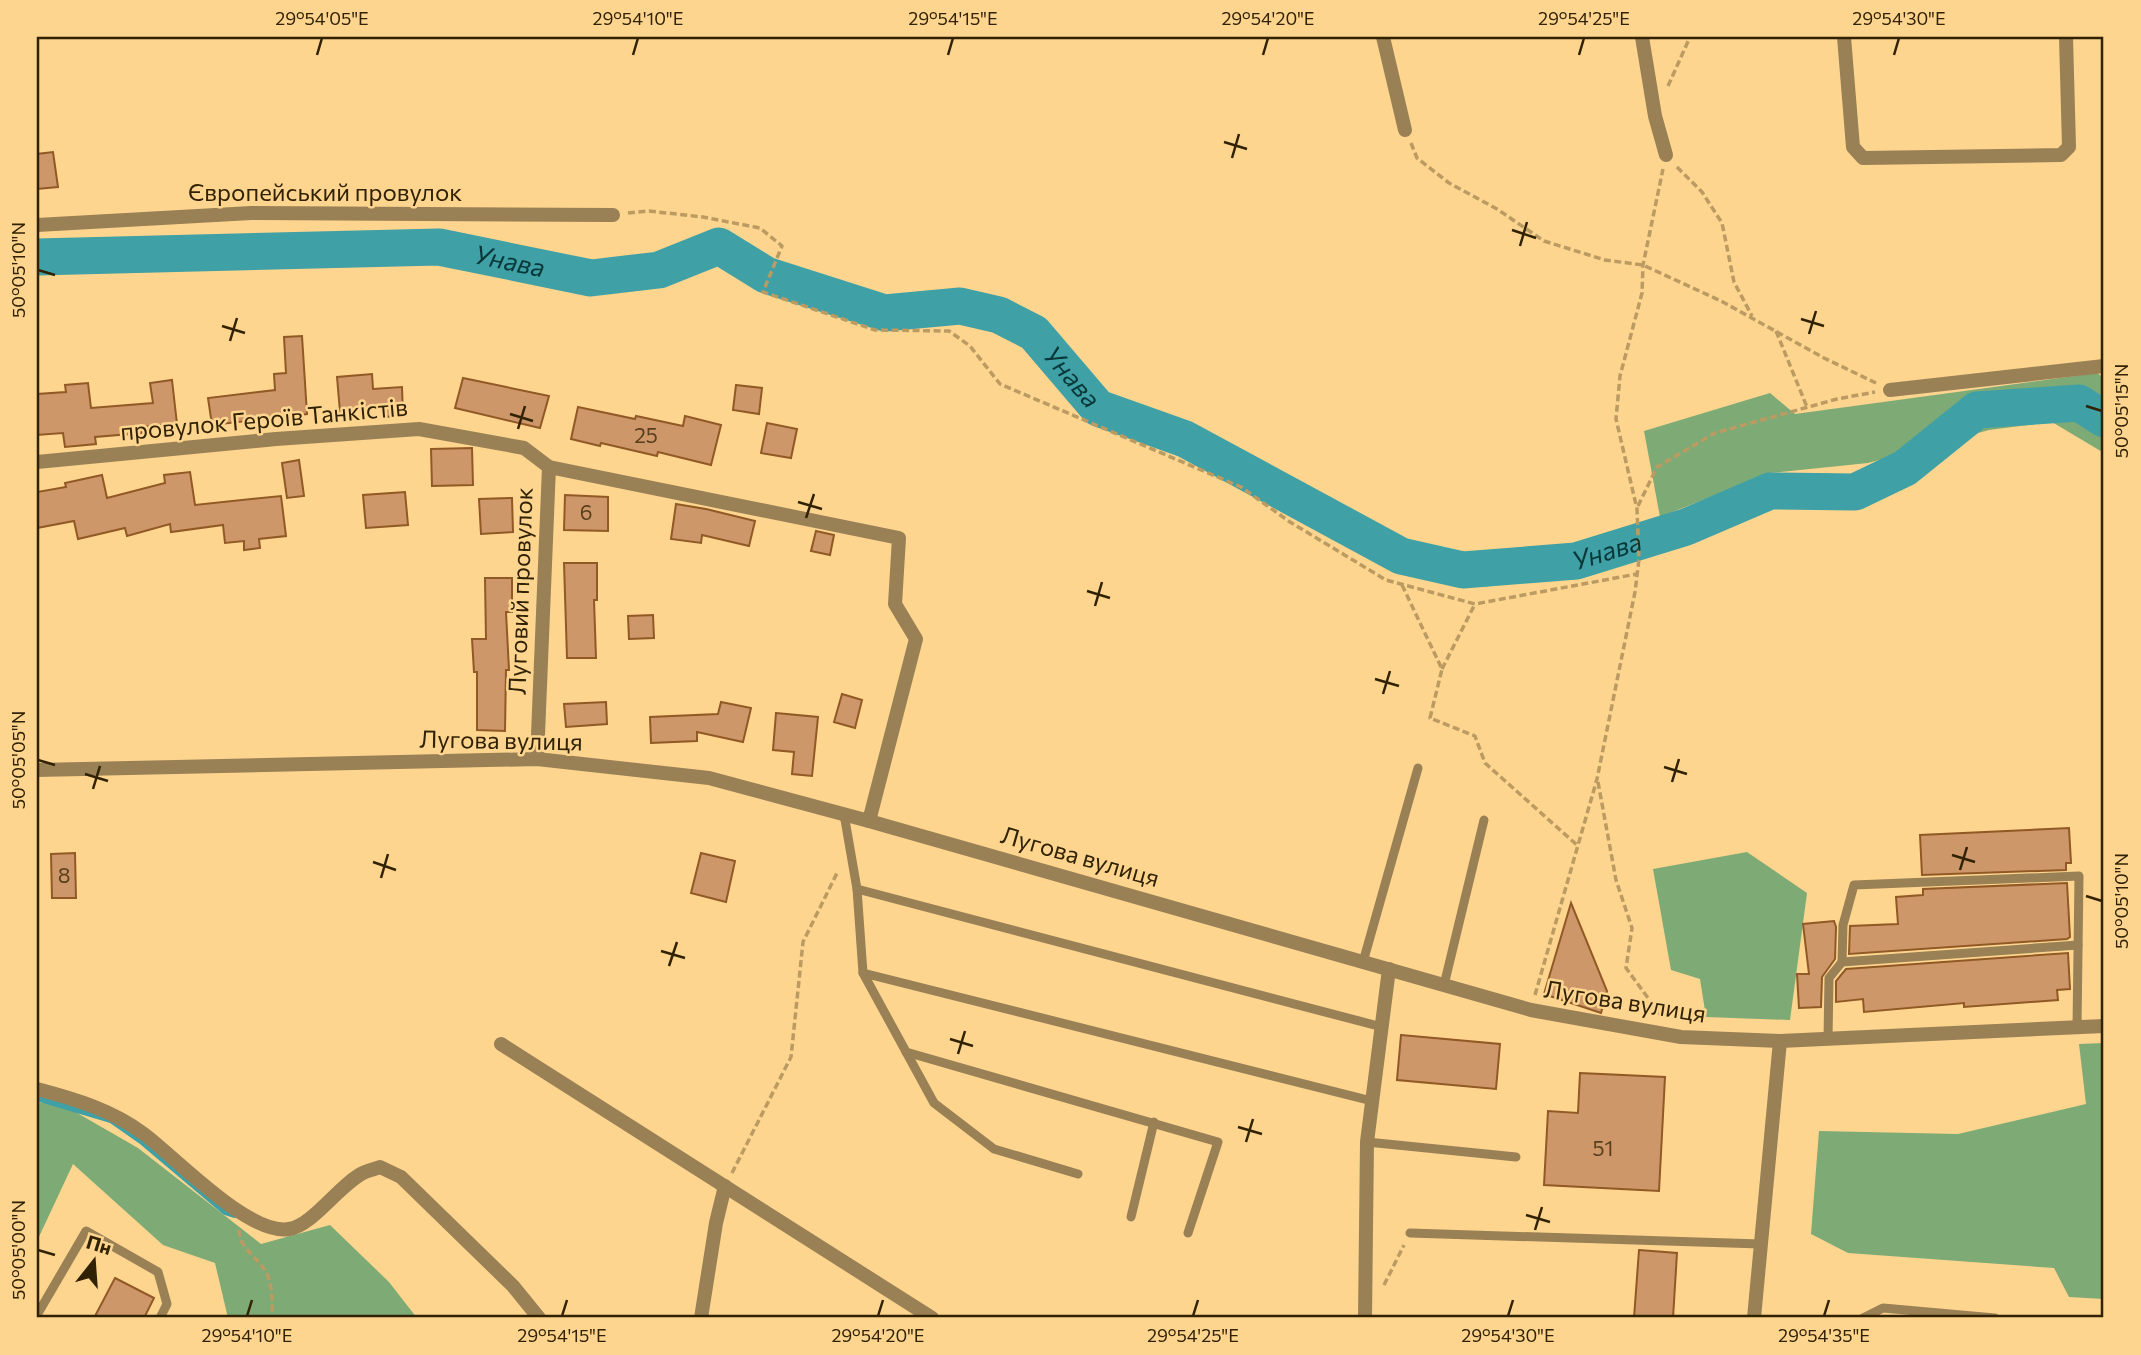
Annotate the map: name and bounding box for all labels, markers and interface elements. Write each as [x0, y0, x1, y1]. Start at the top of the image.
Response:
text: 29°54'05"E [275, 7, 369, 29]
text: 29°54'10"E [593, 7, 683, 29]
text: 29°54'15"E [908, 7, 998, 29]
text: 29°54'20"E [1221, 7, 1315, 29]
text: 29°54'25"E [1538, 7, 1630, 29]
text: 29°54'30"E [1852, 7, 1946, 29]
street label: Європейський провулок [188, 177, 462, 206]
text: 50°05'10"N [7, 222, 29, 318]
water label: Унава [472, 238, 548, 282]
water label: Унава [1038, 339, 1108, 413]
text: 50°05'15"N [2110, 364, 2132, 458]
street label: провулок Героїв Танкістів [119, 391, 409, 446]
house number: 25 [634, 422, 658, 447]
street label: Луговий провулок [501, 487, 538, 695]
house number: 6 [580, 499, 592, 524]
water label: Унава [1568, 525, 1645, 575]
text: 50°05'05"N [7, 711, 29, 809]
street label: Лугова вулиця [419, 724, 583, 755]
street label: Лугова вулиця [998, 819, 1163, 892]
text: 50°05'10"N [2110, 853, 2132, 949]
house number: 8 [58, 862, 70, 887]
street label: Лугова вулиця [1542, 973, 1708, 1028]
house number: 51 [1592, 1135, 1614, 1160]
text: 50°05'00"N [7, 1200, 29, 1300]
north arrow [60, 1226, 130, 1296]
text: Пн [84, 1230, 115, 1259]
text: 29°54'10"E [202, 1324, 292, 1346]
text: 29°54'15"E [517, 1324, 607, 1346]
text: 29°54'20"E [831, 1324, 925, 1346]
text: 29°54'25"E [1147, 1324, 1239, 1346]
text: 29°54'30"E [1461, 1324, 1555, 1346]
text: 29°54'35"E [1778, 1324, 1870, 1346]

